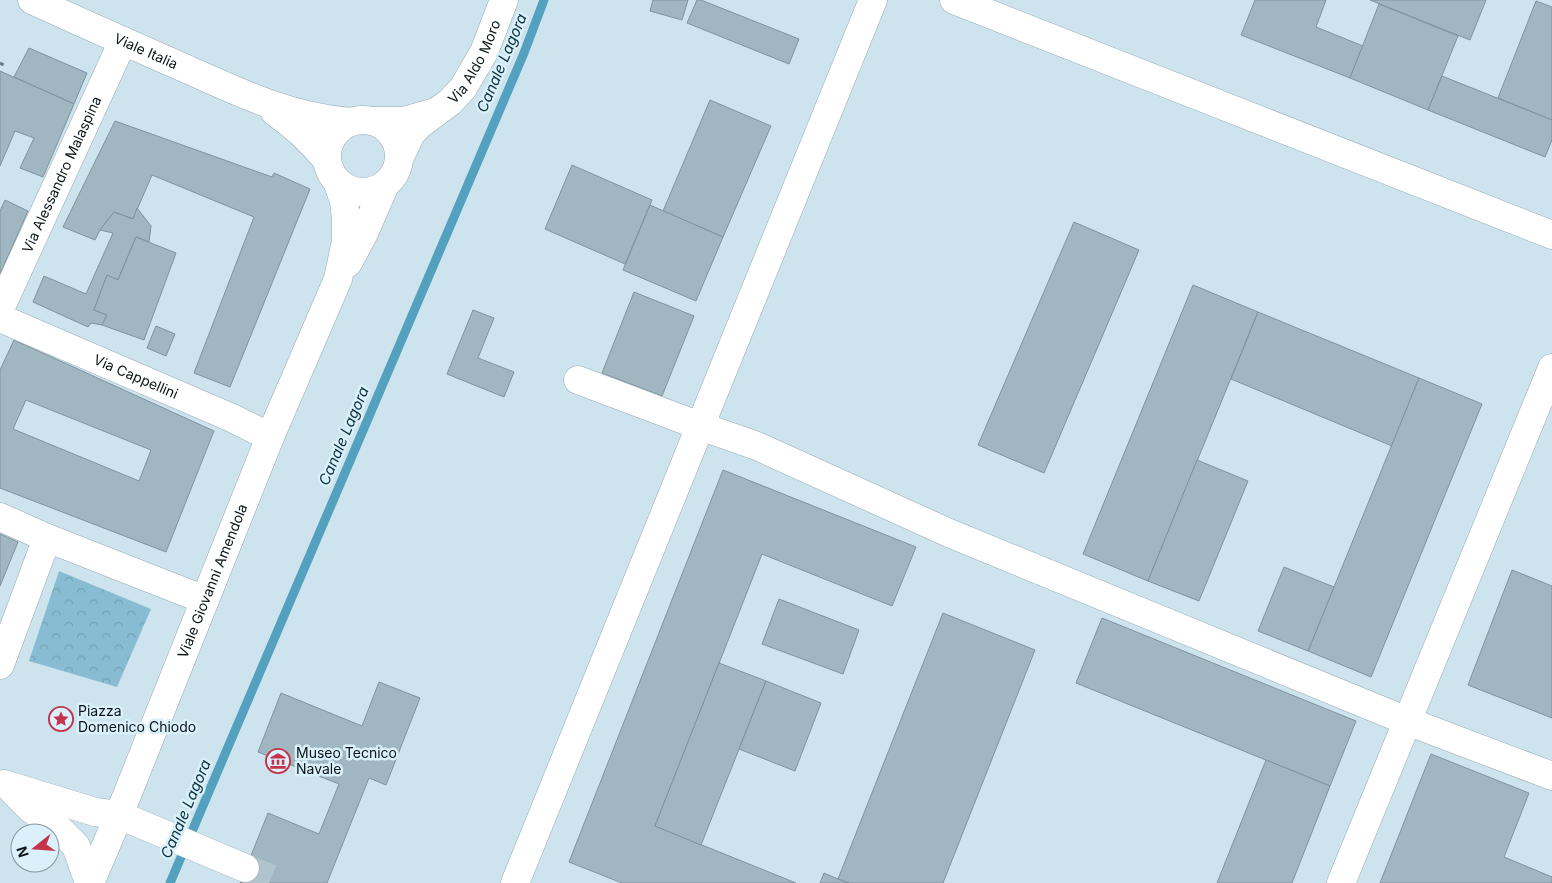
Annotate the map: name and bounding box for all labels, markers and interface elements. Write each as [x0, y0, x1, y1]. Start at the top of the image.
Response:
water label: Canale Lagora [472, 11, 531, 115]
street label: Via Aldo Moro [444, 17, 504, 107]
street label: Viale Italia [112, 29, 181, 72]
street label: Via Alessandro Malaspina [18, 93, 105, 255]
street label: Via Cappellini [91, 350, 181, 402]
water label: Canale Lagora [314, 384, 373, 488]
street label: Viale Giovanni Amendola [174, 501, 250, 660]
place label: Piazza Domenico Chiodo [78, 702, 196, 735]
place icon: Piazza Domenico Chiodo [48, 706, 74, 732]
place label: Museo Tecnico Navale [296, 744, 397, 777]
museum icon: Museo Tecnico Navale [265, 748, 291, 774]
water label: Canale Lagora [156, 757, 215, 861]
north arrow [10, 823, 60, 873]
text: N [12, 844, 32, 860]

